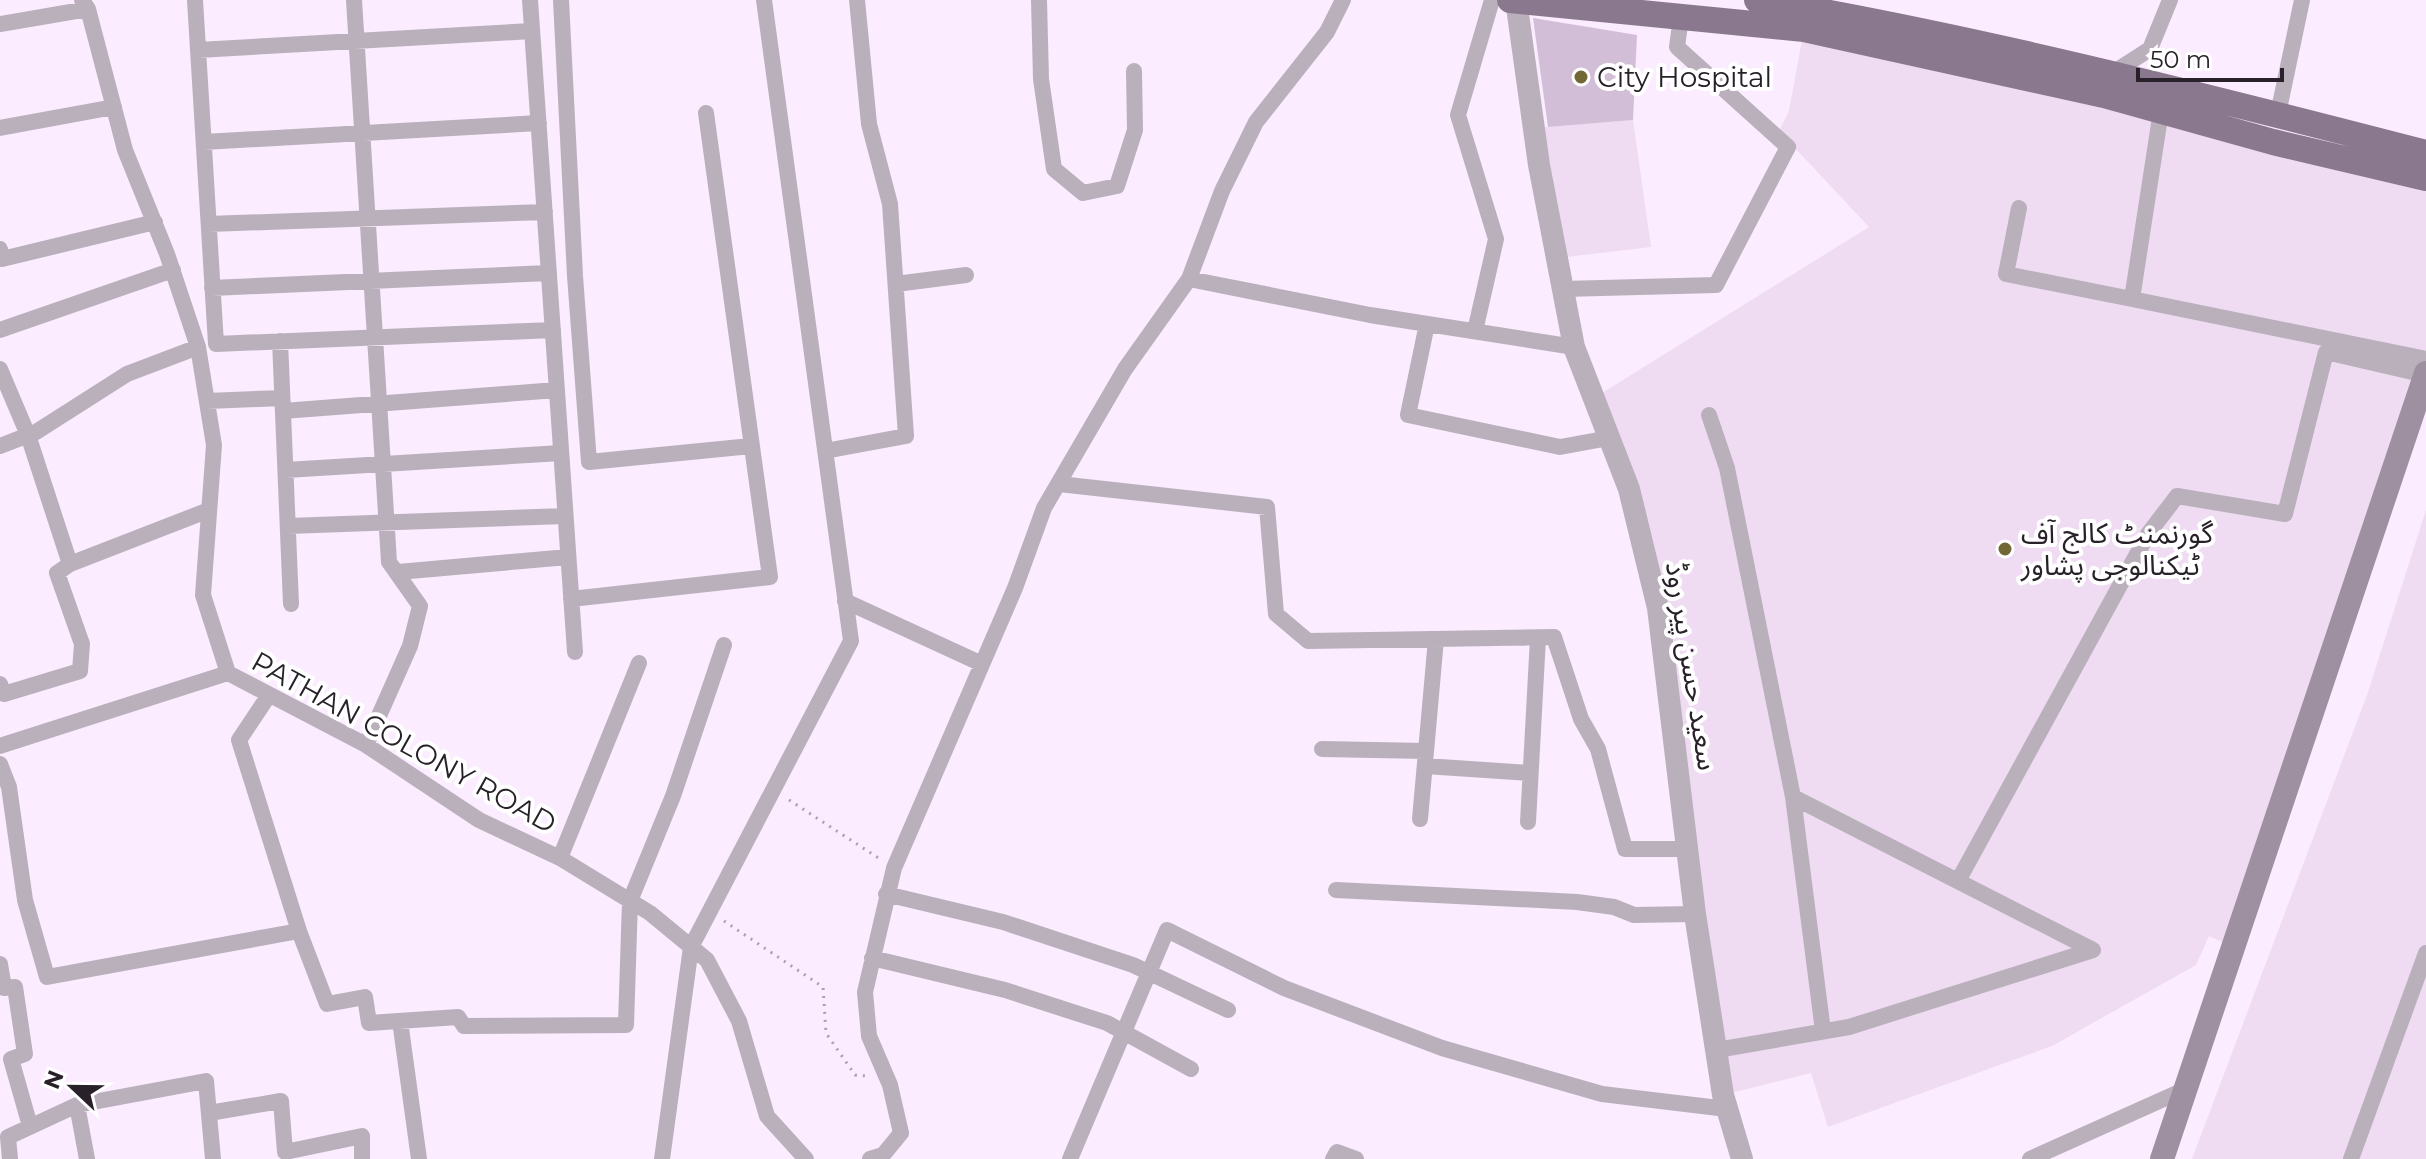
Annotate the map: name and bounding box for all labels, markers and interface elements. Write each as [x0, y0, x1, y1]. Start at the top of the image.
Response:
scale bar [2138, 32, 2282, 82]
text: 50 m [2150, 45, 2211, 74]
place label: City Hospital [1597, 60, 1772, 94]
marker: City Hospital [1572, 68, 1590, 86]
place label: گورنمنٹ کالج آف ٹیکنالوجی پشاور [2020, 516, 2213, 583]
marker: گورنمنٹ کالج آف ٹیکنالوجی پشاور [1996, 540, 2014, 558]
street label: سعید حسن پیر روڈ [1658, 559, 1725, 773]
street label: PATHAN COLONY ROAD [246, 644, 562, 840]
north arrow [32, 1047, 112, 1127]
text: N [38, 1066, 70, 1093]

